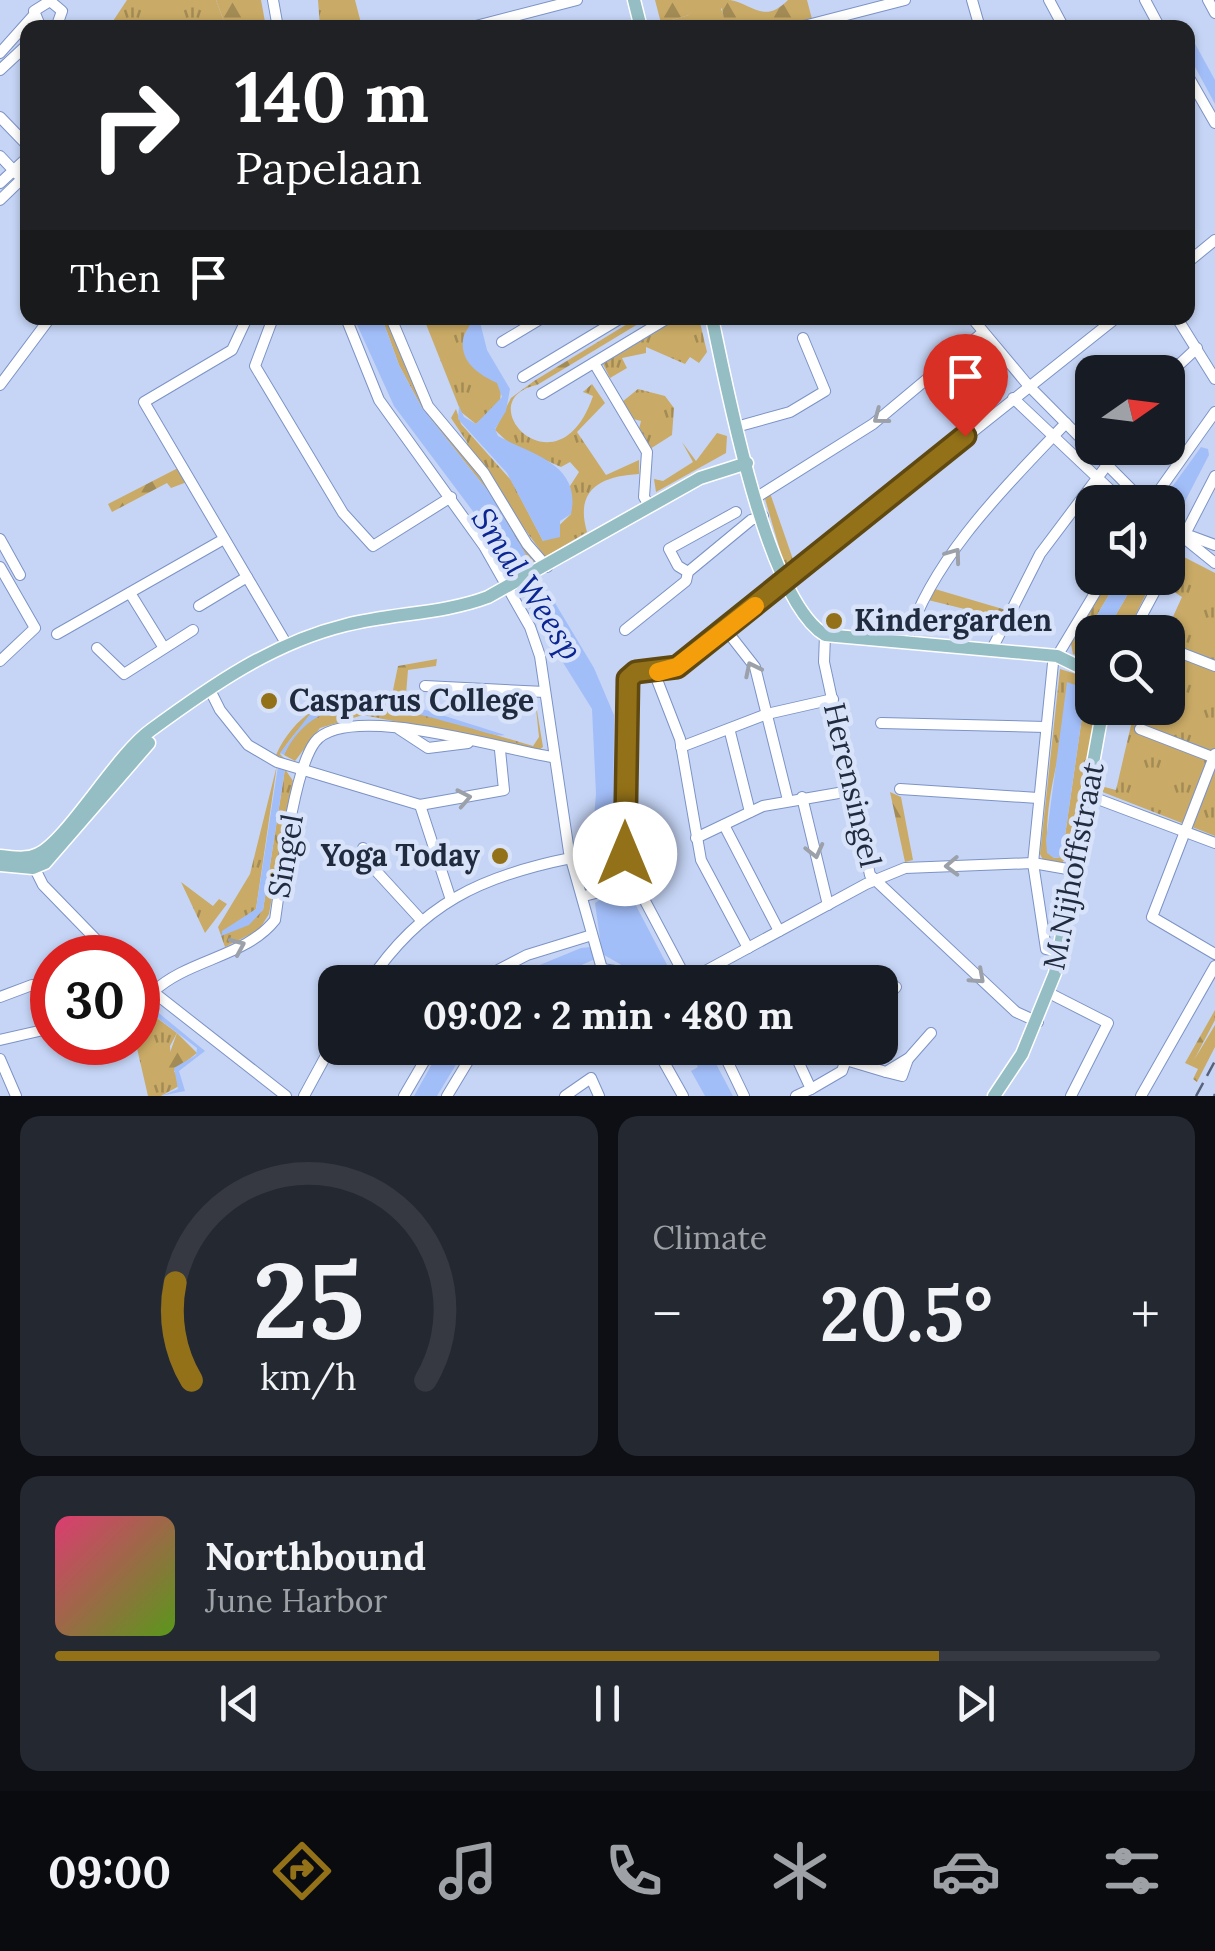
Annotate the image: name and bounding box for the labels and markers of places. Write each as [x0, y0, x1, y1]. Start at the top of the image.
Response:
pin [923, 334, 1008, 437]
place label: Kindergarden [854, 601, 1052, 640]
marker: Kindergarden [823, 610, 845, 632]
place label: Casparus College [289, 681, 534, 720]
marker: Casparus College [258, 690, 280, 712]
place label: Yoga Today [321, 836, 480, 875]
marker: Yoga Today [489, 845, 511, 867]

